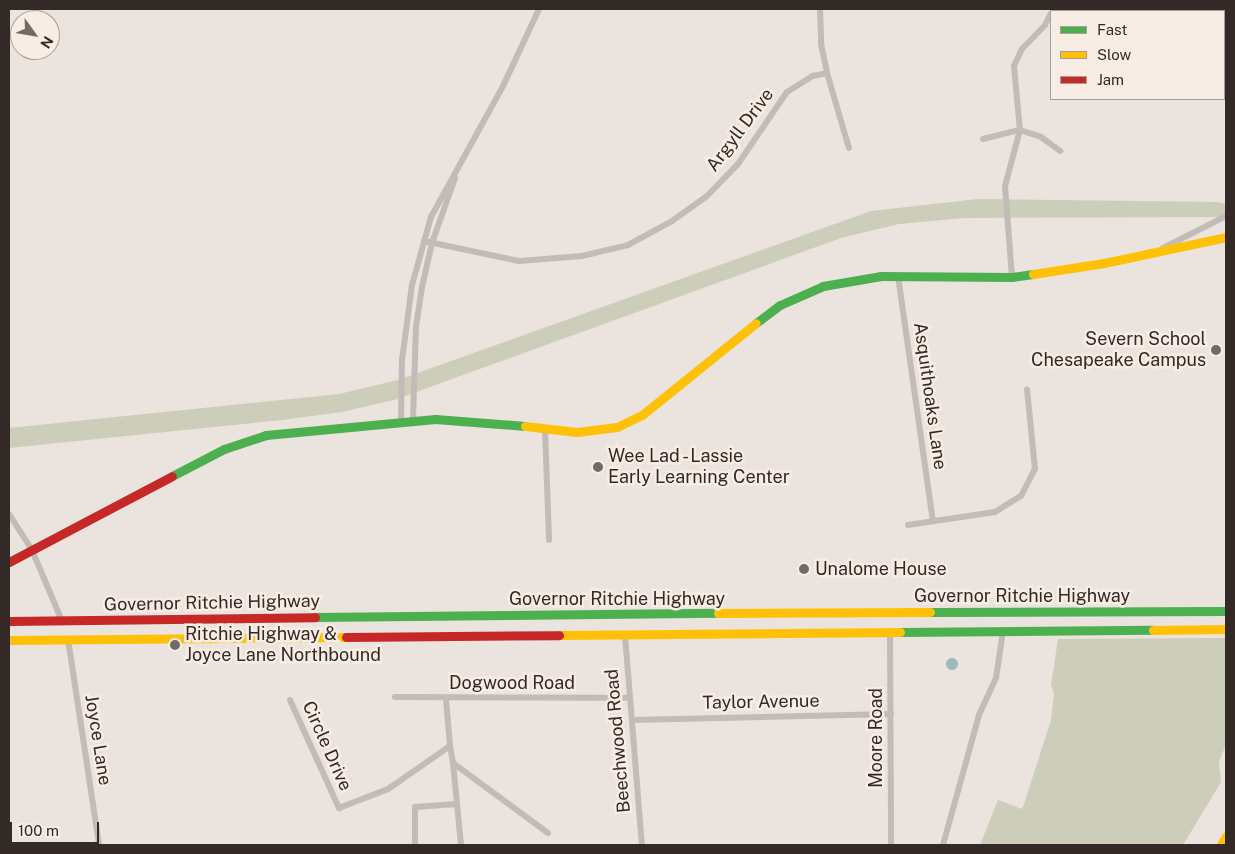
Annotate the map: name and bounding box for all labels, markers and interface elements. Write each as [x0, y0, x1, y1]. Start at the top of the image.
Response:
north arrow [10, 10, 60, 60]
legend [1050, 10, 1225, 100]
text: Fast [1097, 21, 1127, 38]
text: N [37, 34, 57, 51]
text: Slow [1097, 46, 1131, 63]
text: Jam [1097, 71, 1124, 88]
street label: Argyll Drive [702, 84, 778, 176]
street label: Asquithoaks Lane [909, 321, 951, 471]
place label: Severn School Chesapeake Campus [1031, 329, 1206, 372]
marker: Severn School Chesapeake Campus [1210, 344, 1222, 356]
place label: Wee Lad - Lassie Early Learning Center [608, 446, 790, 488]
marker: Wee Lad - Lassie Early Learning Center [592, 461, 604, 473]
place label: Unalome House [815, 558, 947, 580]
marker: Unalome House [797, 562, 811, 576]
street label: Governor Ritchie Highway [914, 585, 1130, 607]
street label: Governor Ritchie Highway [509, 588, 725, 610]
street label: Governor Ritchie Highway [104, 590, 320, 616]
place label: Ritchie Highway & Joyce Lane Northbound [185, 624, 381, 666]
marker: Ritchie Highway & Joyce Lane Northbound [169, 639, 181, 651]
street label: Beechwood Road [601, 668, 635, 814]
street label: Dogwood Road [449, 672, 575, 694]
street label: Moore Road [865, 688, 887, 788]
street label: Taylor Avenue [702, 690, 820, 714]
street label: Joyce Lane [80, 693, 116, 787]
street label: Circle Drive [298, 698, 356, 794]
scale bar [12, 812, 101, 844]
text: 100 m [18, 822, 59, 839]

